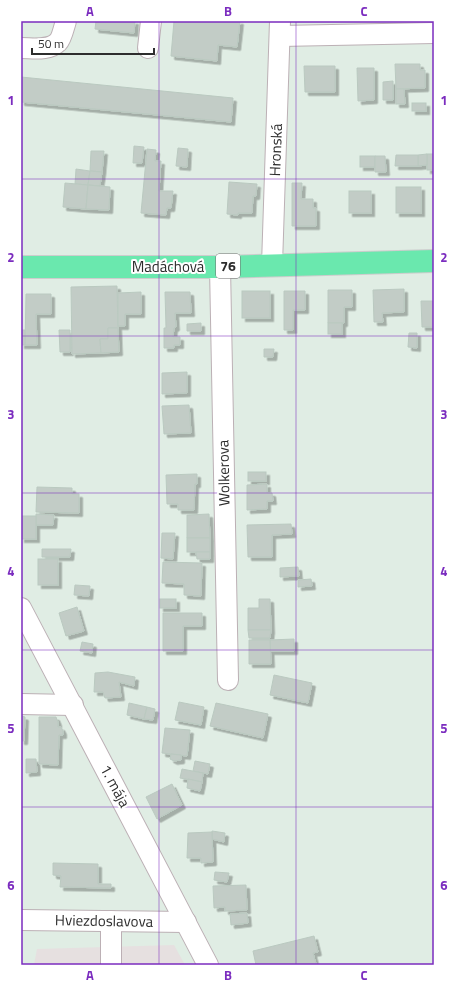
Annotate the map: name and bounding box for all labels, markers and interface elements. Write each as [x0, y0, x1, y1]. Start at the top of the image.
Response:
text: A [86, 1, 94, 21]
text: B [224, 1, 232, 21]
text: C [360, 1, 368, 21]
scale bar [32, 30, 154, 56]
text: 50 m [38, 34, 64, 53]
text: 1 [7, 90, 15, 110]
text: 1 [440, 90, 448, 110]
street label: Hronská [263, 123, 288, 177]
text: 2 [7, 247, 15, 267]
text: 2 [440, 247, 448, 267]
road number: 76 [216, 254, 240, 278]
street label: Madáchová [132, 255, 205, 278]
text: 3 [7, 404, 15, 424]
text: 3 [440, 404, 448, 424]
street label: Wolkerova [211, 439, 236, 506]
text: 4 [7, 561, 15, 581]
text: 4 [440, 561, 448, 581]
text: 5 [7, 718, 15, 738]
text: 5 [440, 718, 448, 738]
street label: 1. mája [95, 760, 137, 812]
text: 6 [7, 875, 15, 895]
text: 6 [440, 875, 448, 895]
street label: Hviezdoslavova [55, 908, 154, 933]
text: A [86, 965, 94, 985]
text: B [224, 965, 232, 985]
text: C [360, 965, 368, 985]

